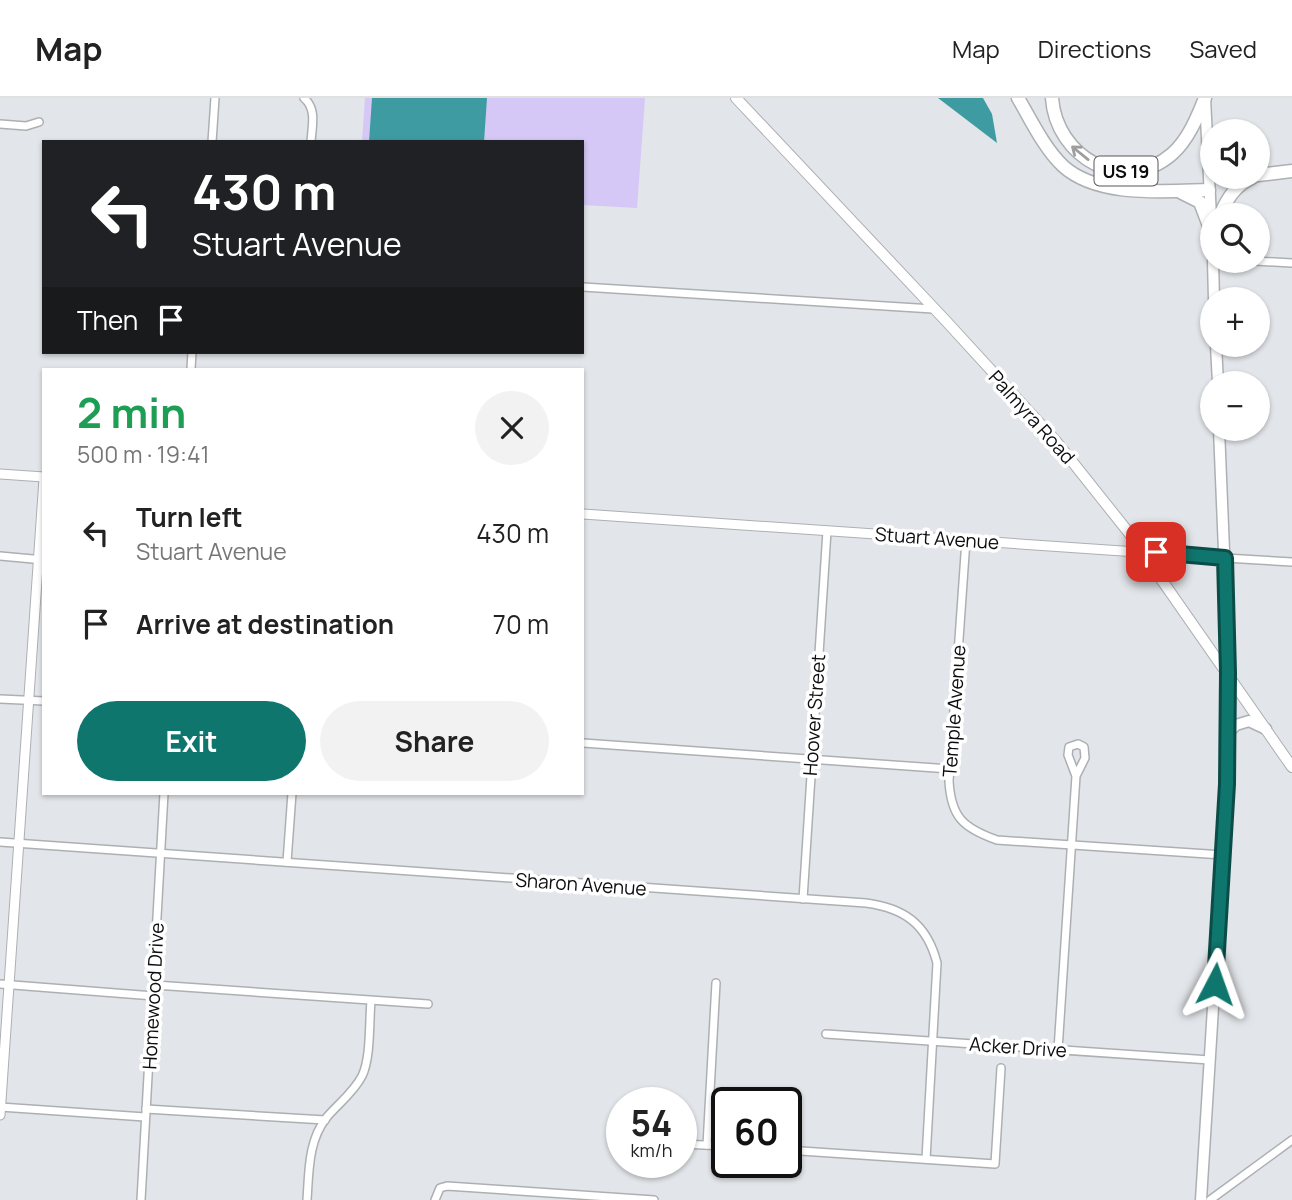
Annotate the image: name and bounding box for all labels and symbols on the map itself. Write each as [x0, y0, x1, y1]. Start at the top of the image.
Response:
one-way arrow [1071, 146, 1089, 161]
road number: US 19 [1094, 156, 1158, 186]
street label: Palmyra Road [983, 365, 1081, 469]
street label: Stuart Avenue [874, 521, 1000, 555]
pin [1126, 522, 1186, 582]
street label: Temple Avenue [936, 644, 972, 778]
street label: Hoover Street [797, 653, 831, 777]
street label: Sharon Avenue [514, 866, 648, 902]
street label: Homewood Drive [136, 922, 170, 1070]
position arrow [1178, 947, 1252, 1021]
street label: Acker Drive [968, 1031, 1068, 1063]
speed limit sign: 60 [711, 1087, 802, 1178]

